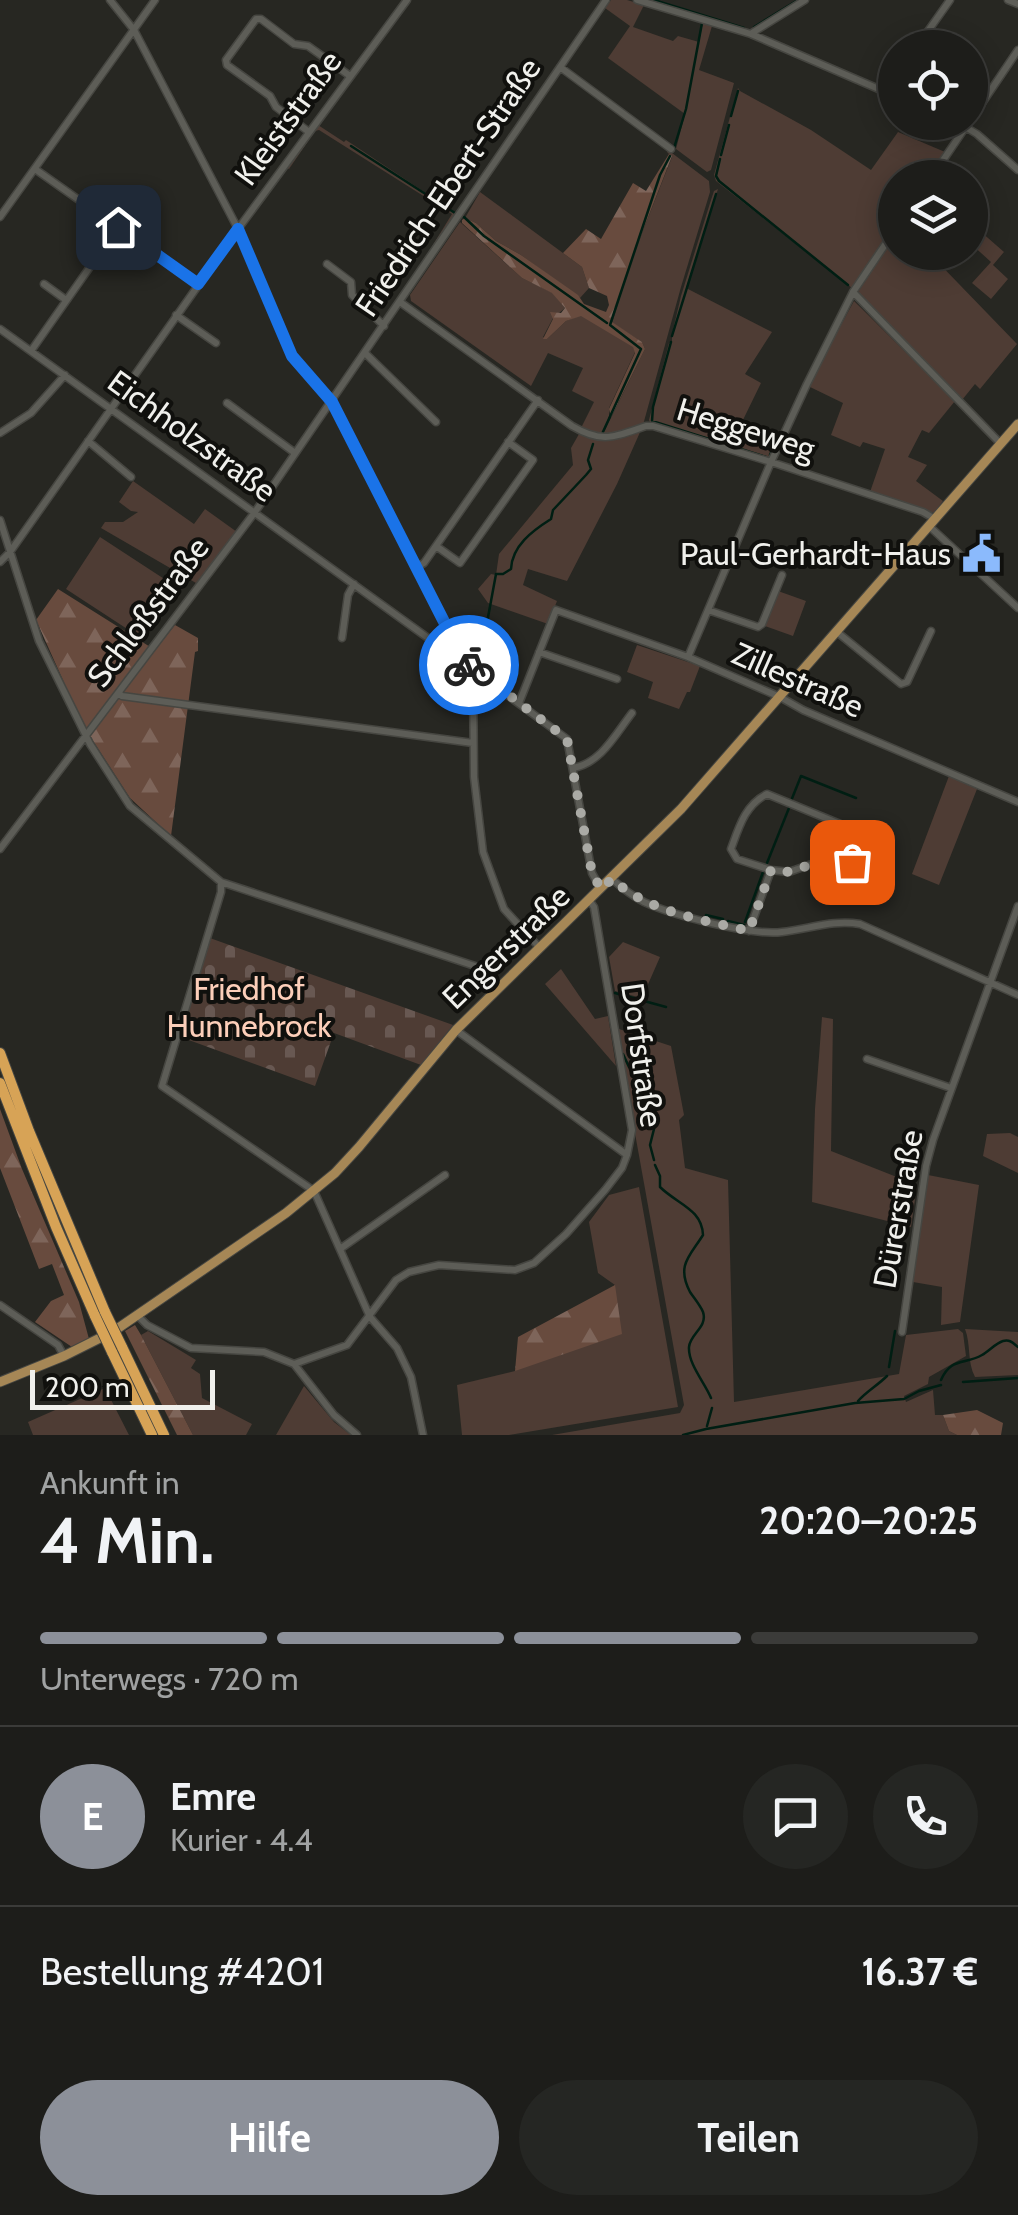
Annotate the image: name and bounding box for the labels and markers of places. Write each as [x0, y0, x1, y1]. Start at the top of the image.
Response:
pin [76, 185, 161, 270]
public building icon: Paul-Gerhardt-Haus [960, 533, 1002, 575]
place label: Paul-Gerhardt-Haus [680, 534, 951, 573]
pin [810, 820, 895, 905]

